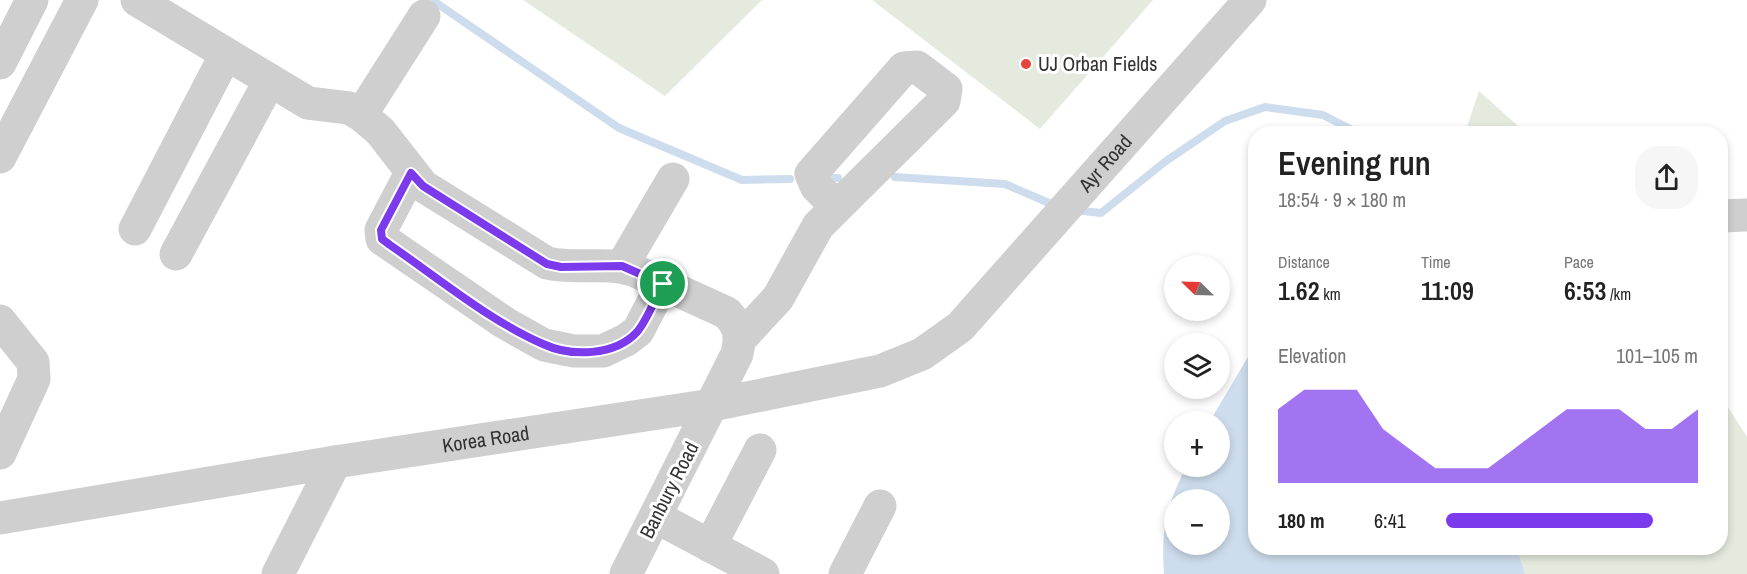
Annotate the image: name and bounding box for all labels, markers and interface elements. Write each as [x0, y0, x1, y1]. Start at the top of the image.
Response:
place label: UJ Orban Fields [1038, 50, 1157, 77]
marker: UJ Orban Fields [1019, 57, 1033, 71]
street label: Ayr Road [1071, 129, 1137, 198]
text: Evening run [1278, 141, 1431, 185]
button: share [1635, 146, 1698, 209]
text: 18:54 · 9 × 180 m [1278, 186, 1406, 213]
text: Distance [1278, 251, 1330, 273]
text: Time [1421, 251, 1451, 273]
text: Pace [1564, 251, 1594, 273]
north arrow [1164, 255, 1230, 321]
map controls [1164, 255, 1230, 555]
pin [637, 258, 688, 309]
icon: arrive [646, 267, 679, 300]
text: 1.62 [1278, 273, 1320, 308]
text: 11:09 [1421, 273, 1474, 308]
text: 6:53 [1564, 273, 1606, 308]
text: km [1320, 283, 1341, 305]
text: /km [1606, 283, 1631, 305]
button: layers [1164, 333, 1230, 399]
text: Elevation [1278, 342, 1346, 369]
text: 101–105 m [1616, 342, 1698, 369]
button: + [1164, 411, 1230, 477]
street label: Korea Road [440, 419, 531, 459]
street label: Banbury Road [633, 437, 704, 543]
button: − [1164, 489, 1230, 555]
text: 180 m [1278, 507, 1325, 534]
text: 6:41 [1374, 507, 1406, 534]

